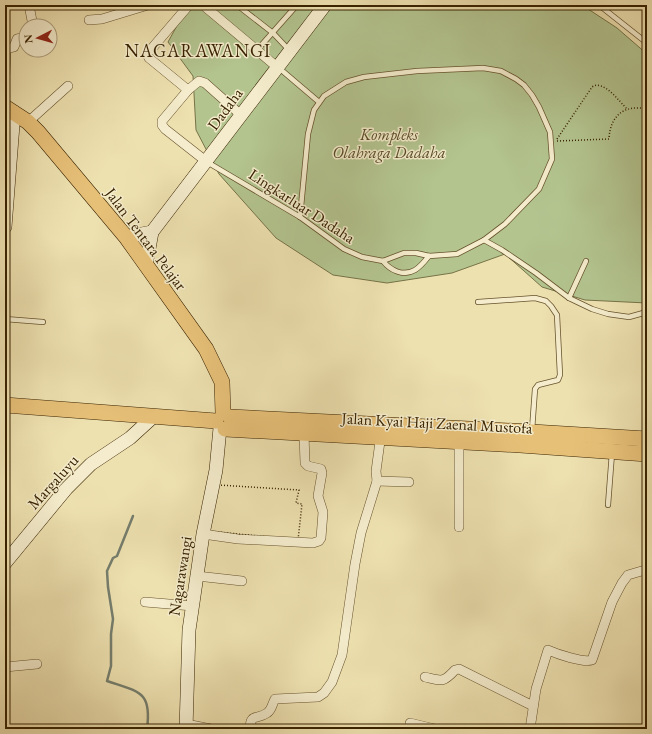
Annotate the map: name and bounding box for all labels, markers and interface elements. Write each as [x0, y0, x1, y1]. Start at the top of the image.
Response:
north arrow [18, 18, 58, 58]
text: N [21, 34, 35, 44]
district label: NAGARAWANGI [125, 39, 271, 62]
street label: Dadaha [203, 83, 248, 134]
park label: Kompleks Olahraga Dadaha [332, 124, 446, 163]
street label: Lingkarluar Dadaha [245, 164, 360, 249]
street label: Jalan Tentara Pelajar [99, 182, 192, 295]
street label: Jalan Kyai Haji Zaenal Mustofa [339, 407, 534, 439]
street label: Margaluyu [23, 450, 84, 514]
street label: Nagarawangi [163, 535, 197, 617]

